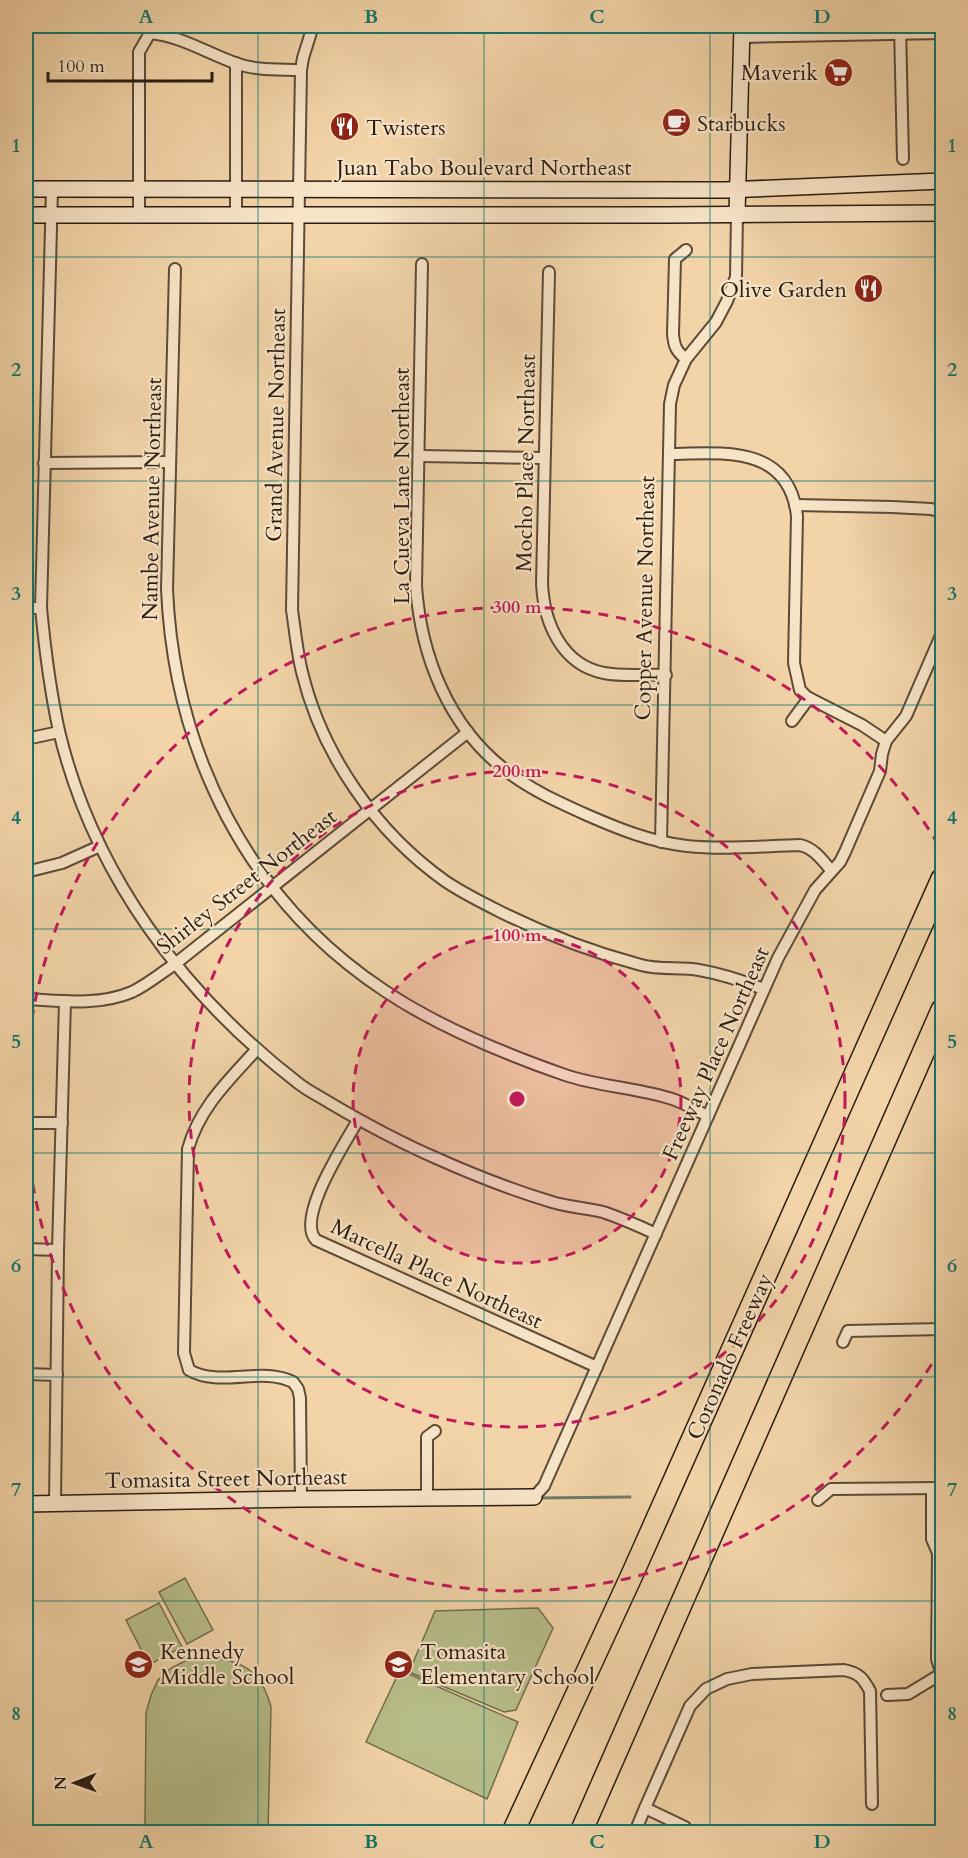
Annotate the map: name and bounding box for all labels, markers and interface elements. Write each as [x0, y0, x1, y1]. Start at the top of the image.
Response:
text: A [138, 3, 154, 30]
text: B [364, 3, 378, 30]
text: C [589, 3, 605, 30]
text: D [813, 3, 831, 30]
scale bar [48, 45, 212, 83]
text: 100 m [57, 54, 105, 79]
supermarket icon: Maverik [823, 56, 855, 88]
place label: Maverik [741, 58, 818, 88]
cafe icon: Starbucks [660, 107, 692, 139]
place label: Starbucks [697, 109, 786, 139]
restaurant icon: Twisters [329, 111, 361, 143]
place label: Twisters [366, 113, 446, 143]
text: 1 [11, 132, 21, 159]
text: 1 [947, 132, 957, 159]
street label: Juan Tabo Boulevard Northeast [334, 153, 632, 183]
restaurant icon: Olive Garden [852, 273, 884, 305]
place label: Olive Garden [720, 275, 847, 305]
street label: Grand Avenue Northeast [259, 308, 293, 542]
street label: Mocho Place Northeast [509, 354, 543, 572]
text: 2 [11, 356, 21, 383]
text: 2 [947, 356, 957, 383]
street label: La Cueva Lane Northeast [387, 368, 417, 604]
street label: Nambe Avenue Northeast [135, 377, 169, 621]
street label: Copper Avenue Northeast [628, 475, 662, 721]
text: 3 [11, 580, 21, 607]
text: 3 [947, 580, 957, 607]
text: 300 m [492, 595, 542, 620]
text: 200 m [492, 759, 542, 784]
street label: Shirley Street Northeast [150, 802, 343, 962]
text: 4 [11, 804, 21, 831]
text: 4 [947, 804, 957, 831]
text: 100 m [492, 923, 542, 948]
street label: Freeway Place Northeast [655, 942, 777, 1165]
text: 5 [11, 1028, 21, 1055]
text: 5 [947, 1028, 957, 1055]
centre of rings [507, 1089, 527, 1109]
street label: Marcella Place Northeast [326, 1212, 547, 1336]
text: 6 [11, 1252, 21, 1279]
text: 6 [947, 1252, 957, 1279]
street label: Coronado Freeway [680, 1268, 780, 1444]
street label: Tomasita Street Northeast [105, 1462, 348, 1496]
text: 7 [11, 1476, 21, 1503]
text: 7 [947, 1476, 957, 1503]
place label: Kennedy Middle School [160, 1637, 295, 1692]
place label: Tomasita Elementary School [420, 1637, 595, 1692]
school or university icon: Kennedy Middle School [123, 1648, 155, 1680]
school or university icon: Tomasita Elementary School [383, 1648, 415, 1680]
text: 8 [11, 1700, 21, 1727]
text: 8 [947, 1700, 957, 1727]
north arrow [45, 1753, 105, 1813]
text: N [50, 1776, 72, 1790]
text: A [138, 1828, 154, 1855]
text: B [364, 1828, 378, 1855]
text: C [589, 1828, 605, 1855]
text: D [813, 1828, 831, 1855]

